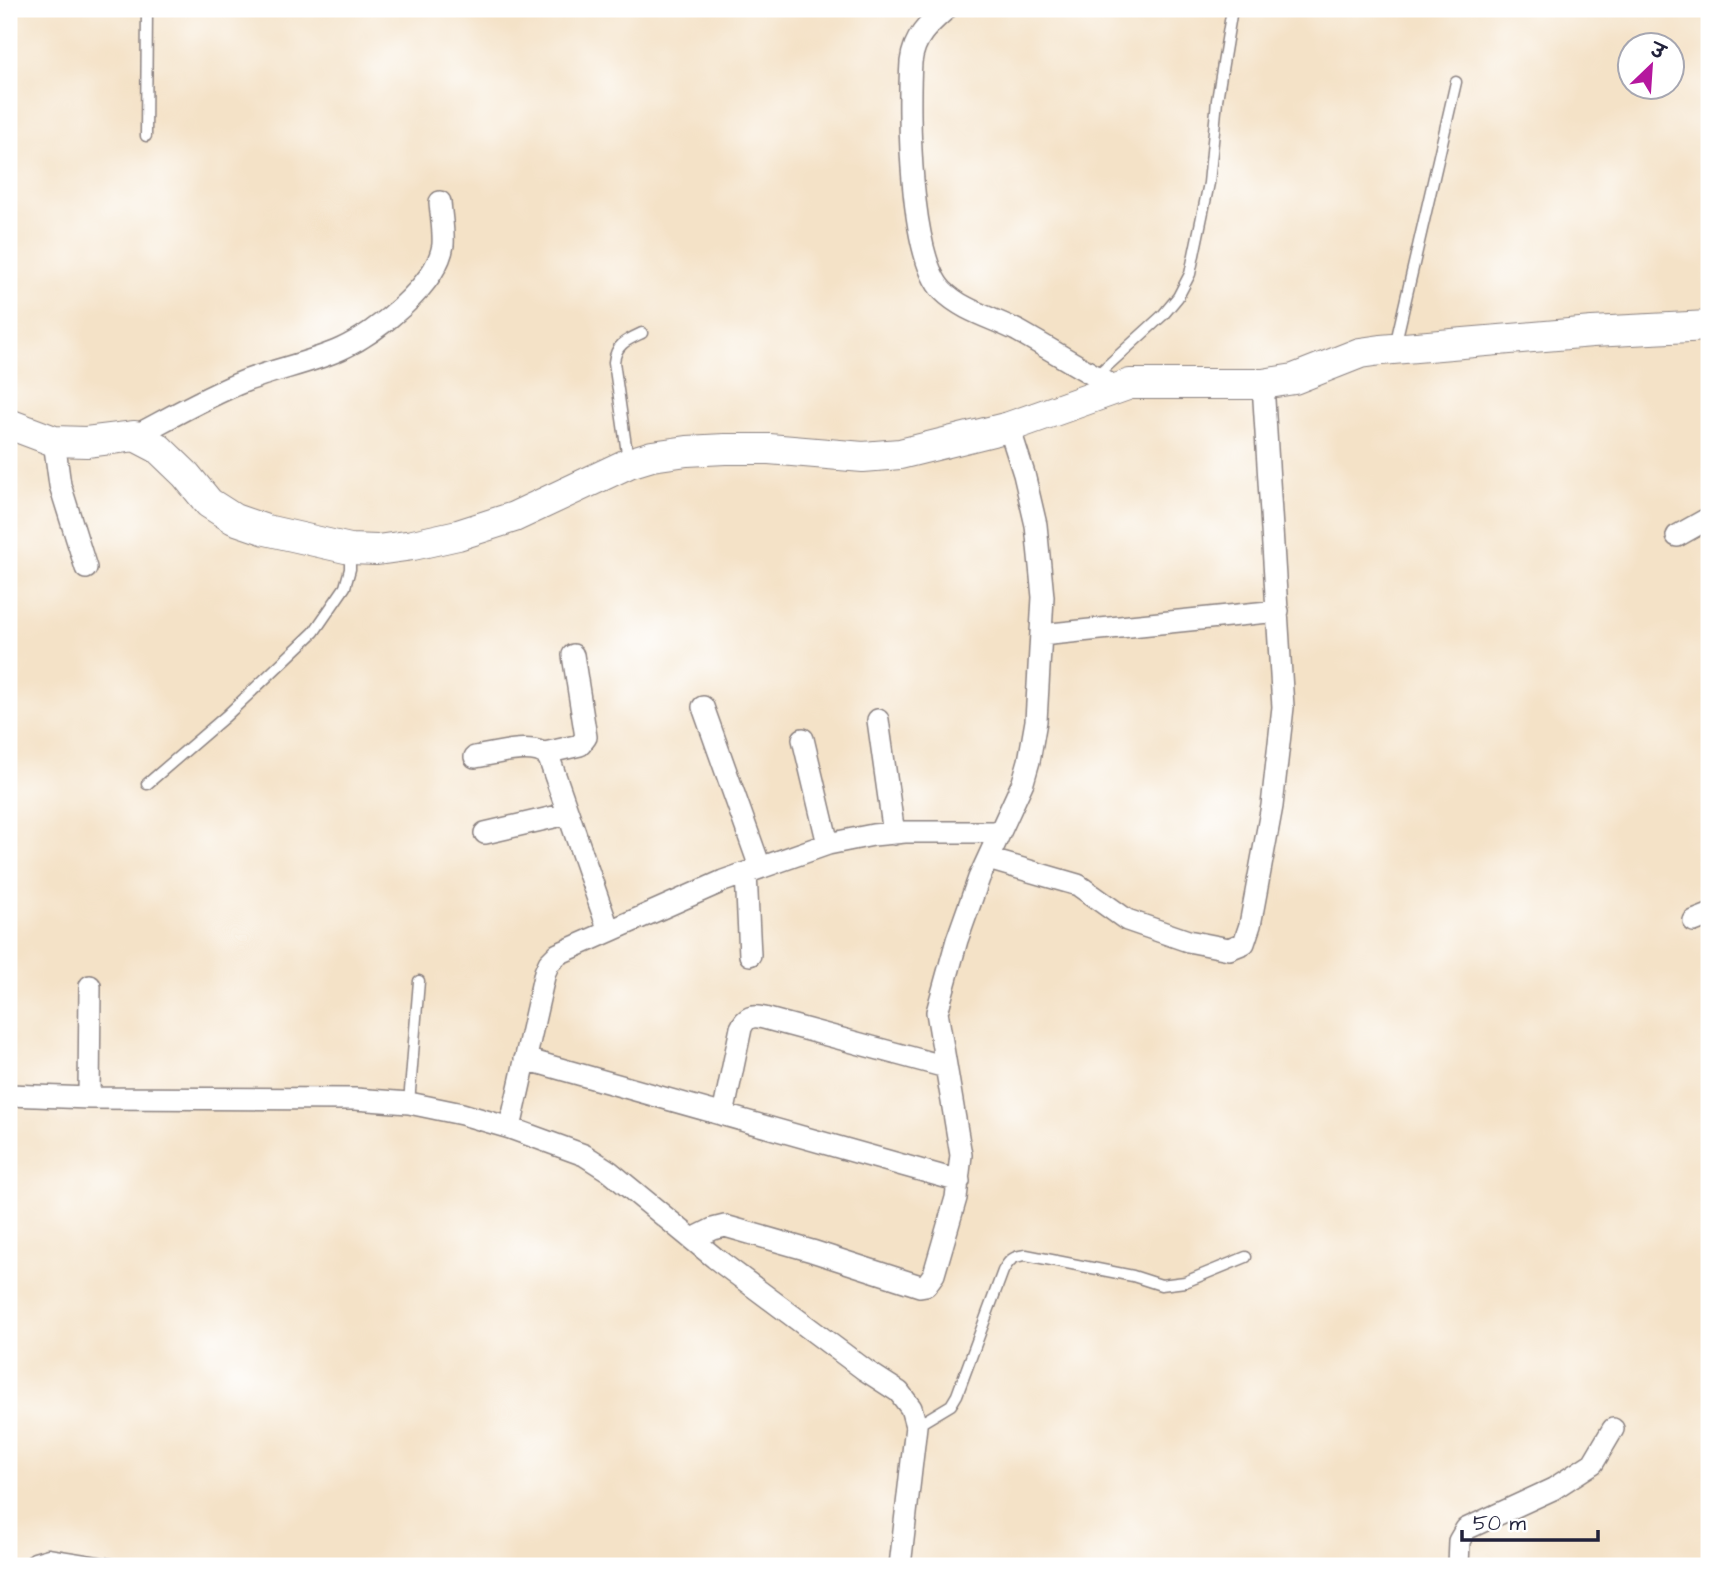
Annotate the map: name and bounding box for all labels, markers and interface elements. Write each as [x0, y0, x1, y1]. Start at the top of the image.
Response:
north arrow [1616, 32, 1686, 102]
text: उ [1644, 36, 1671, 68]
scale bar [1462, 1498, 1599, 1542]
text: 50 m [1473, 1509, 1527, 1538]

